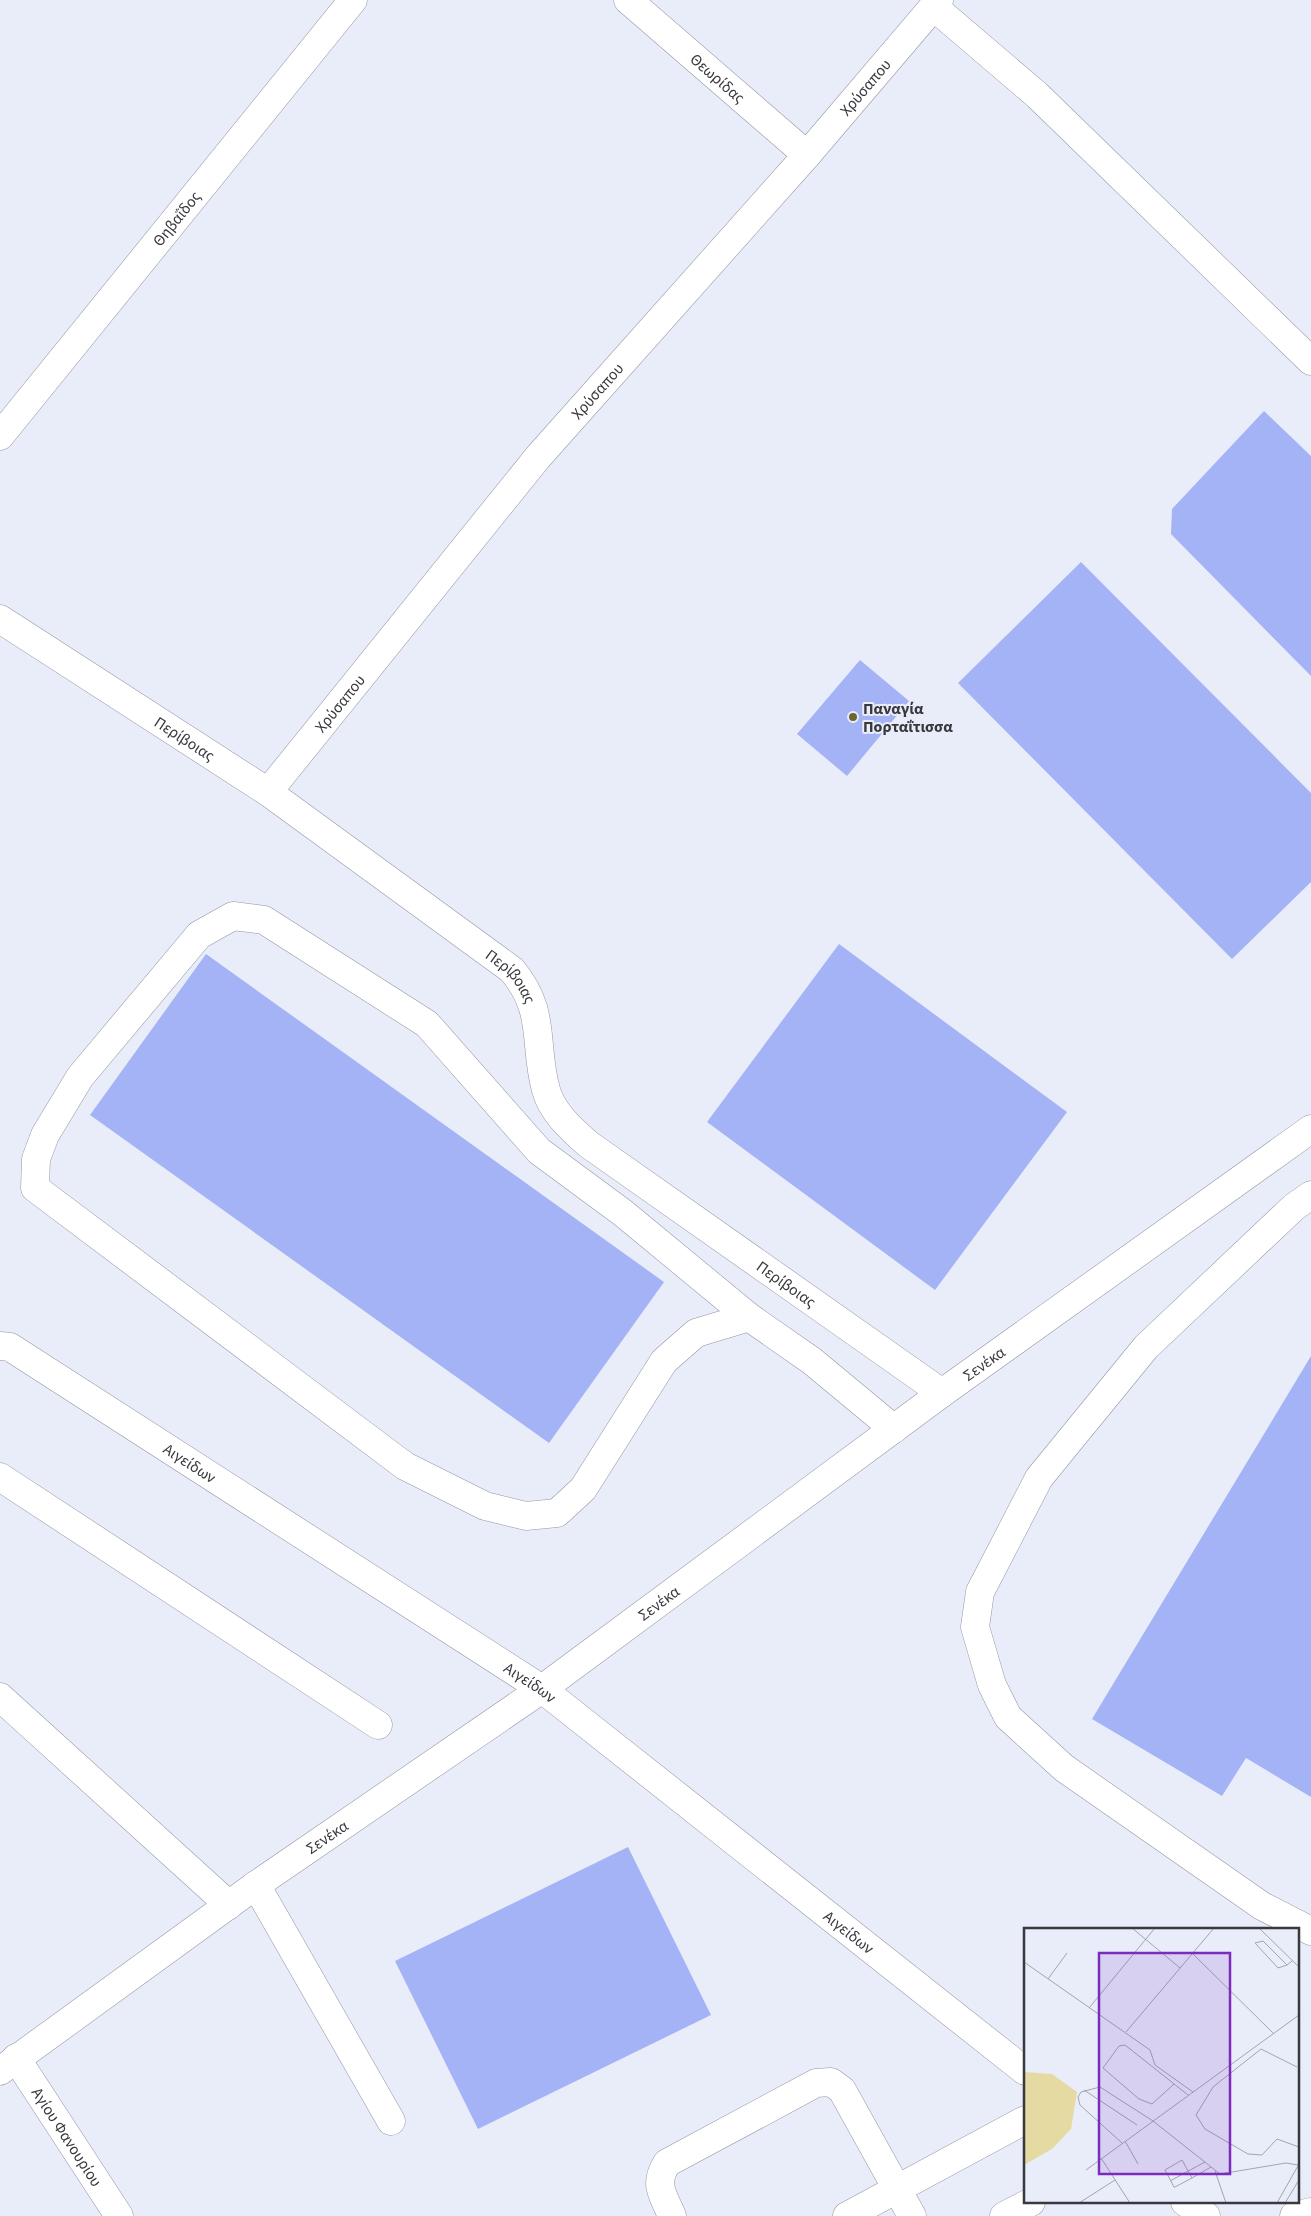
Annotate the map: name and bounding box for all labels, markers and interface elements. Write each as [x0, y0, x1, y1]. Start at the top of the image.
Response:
street label: Θεωρίδας [685, 49, 750, 109]
street label: Χρύσαπου [835, 54, 896, 121]
street label: Θηβαΐδος [148, 187, 206, 251]
street label: Χρύσαπου [567, 358, 629, 424]
street label: Χρύσαπου [310, 670, 370, 738]
place label: Παναγία Πορταΐτισσα [863, 698, 953, 738]
street label: Περίβοιας [150, 711, 219, 767]
marker: Παναγία Πορταΐτισσα [847, 711, 859, 723]
street label: Περίβοιας [481, 944, 541, 1007]
street label: Περίβοιας [752, 1256, 820, 1313]
street label: Σενέκα [959, 1341, 1010, 1387]
street label: Αιγείδων [159, 1438, 220, 1489]
street label: Σενέκα [634, 1581, 684, 1626]
street label: Αιγείδων [499, 1657, 561, 1709]
street label: Σενέκα [302, 1815, 353, 1860]
street label: Αιγείδων [819, 1906, 879, 1960]
inset map [1024, 1928, 1298, 2204]
street label: Αγίου Φανουρίου [26, 2083, 107, 2191]

